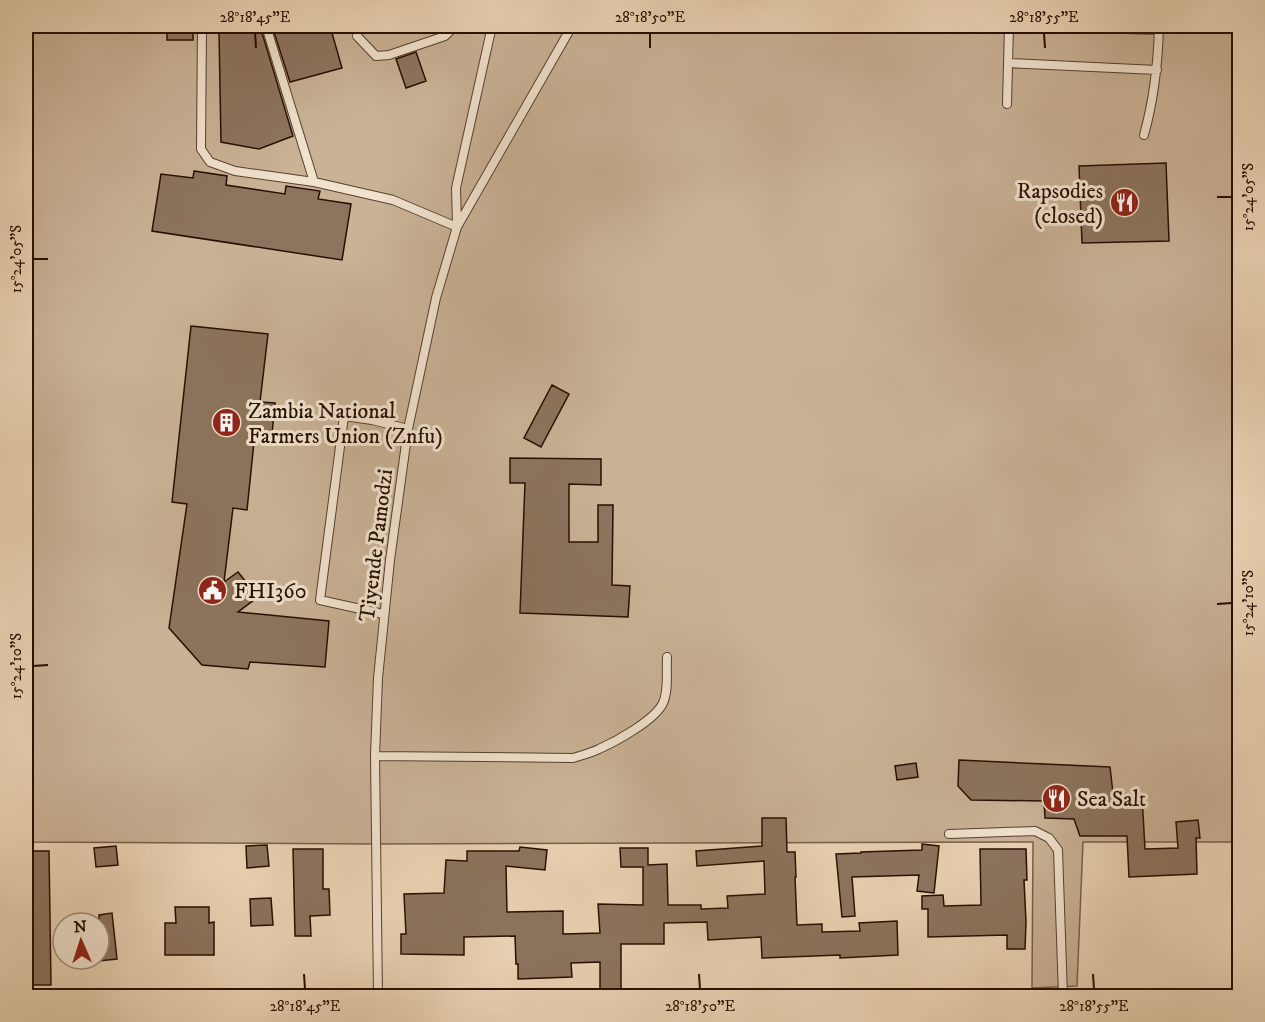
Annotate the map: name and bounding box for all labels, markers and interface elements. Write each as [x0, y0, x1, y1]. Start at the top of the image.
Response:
text: 28°18'45"E [220, 8, 291, 27]
text: 28°18'50"E [615, 8, 685, 27]
text: 28°18'55"E [1009, 8, 1079, 27]
text: 15°24'05"S [1239, 163, 1258, 231]
place label: Rapsodies (closed) [1017, 178, 1103, 230]
restaurant icon: Rapsodies (closed) [1108, 187, 1140, 219]
text: 15°24'05"S [7, 225, 26, 293]
place label: Zambia National Farmers Union (Znfu) [248, 398, 443, 450]
building icon: Zambia National Farmers Union (Znfu) [211, 407, 243, 439]
street label: Tiyende Pamodzi [354, 467, 399, 623]
text: 15°24'10"S [1239, 570, 1258, 636]
public building icon: FHI360 [197, 574, 229, 606]
place label: FHI360 [234, 578, 307, 605]
text: 15°24'10"S [7, 633, 26, 699]
restaurant icon: Sea Salt [1040, 782, 1072, 814]
place label: Sea Salt [1077, 786, 1146, 813]
north arrow [51, 911, 111, 971]
text: N [73, 917, 87, 937]
text: 28°18'45"E [270, 997, 341, 1016]
text: 28°18'50"E [665, 997, 735, 1016]
text: 28°18'55"E [1059, 997, 1129, 1016]

